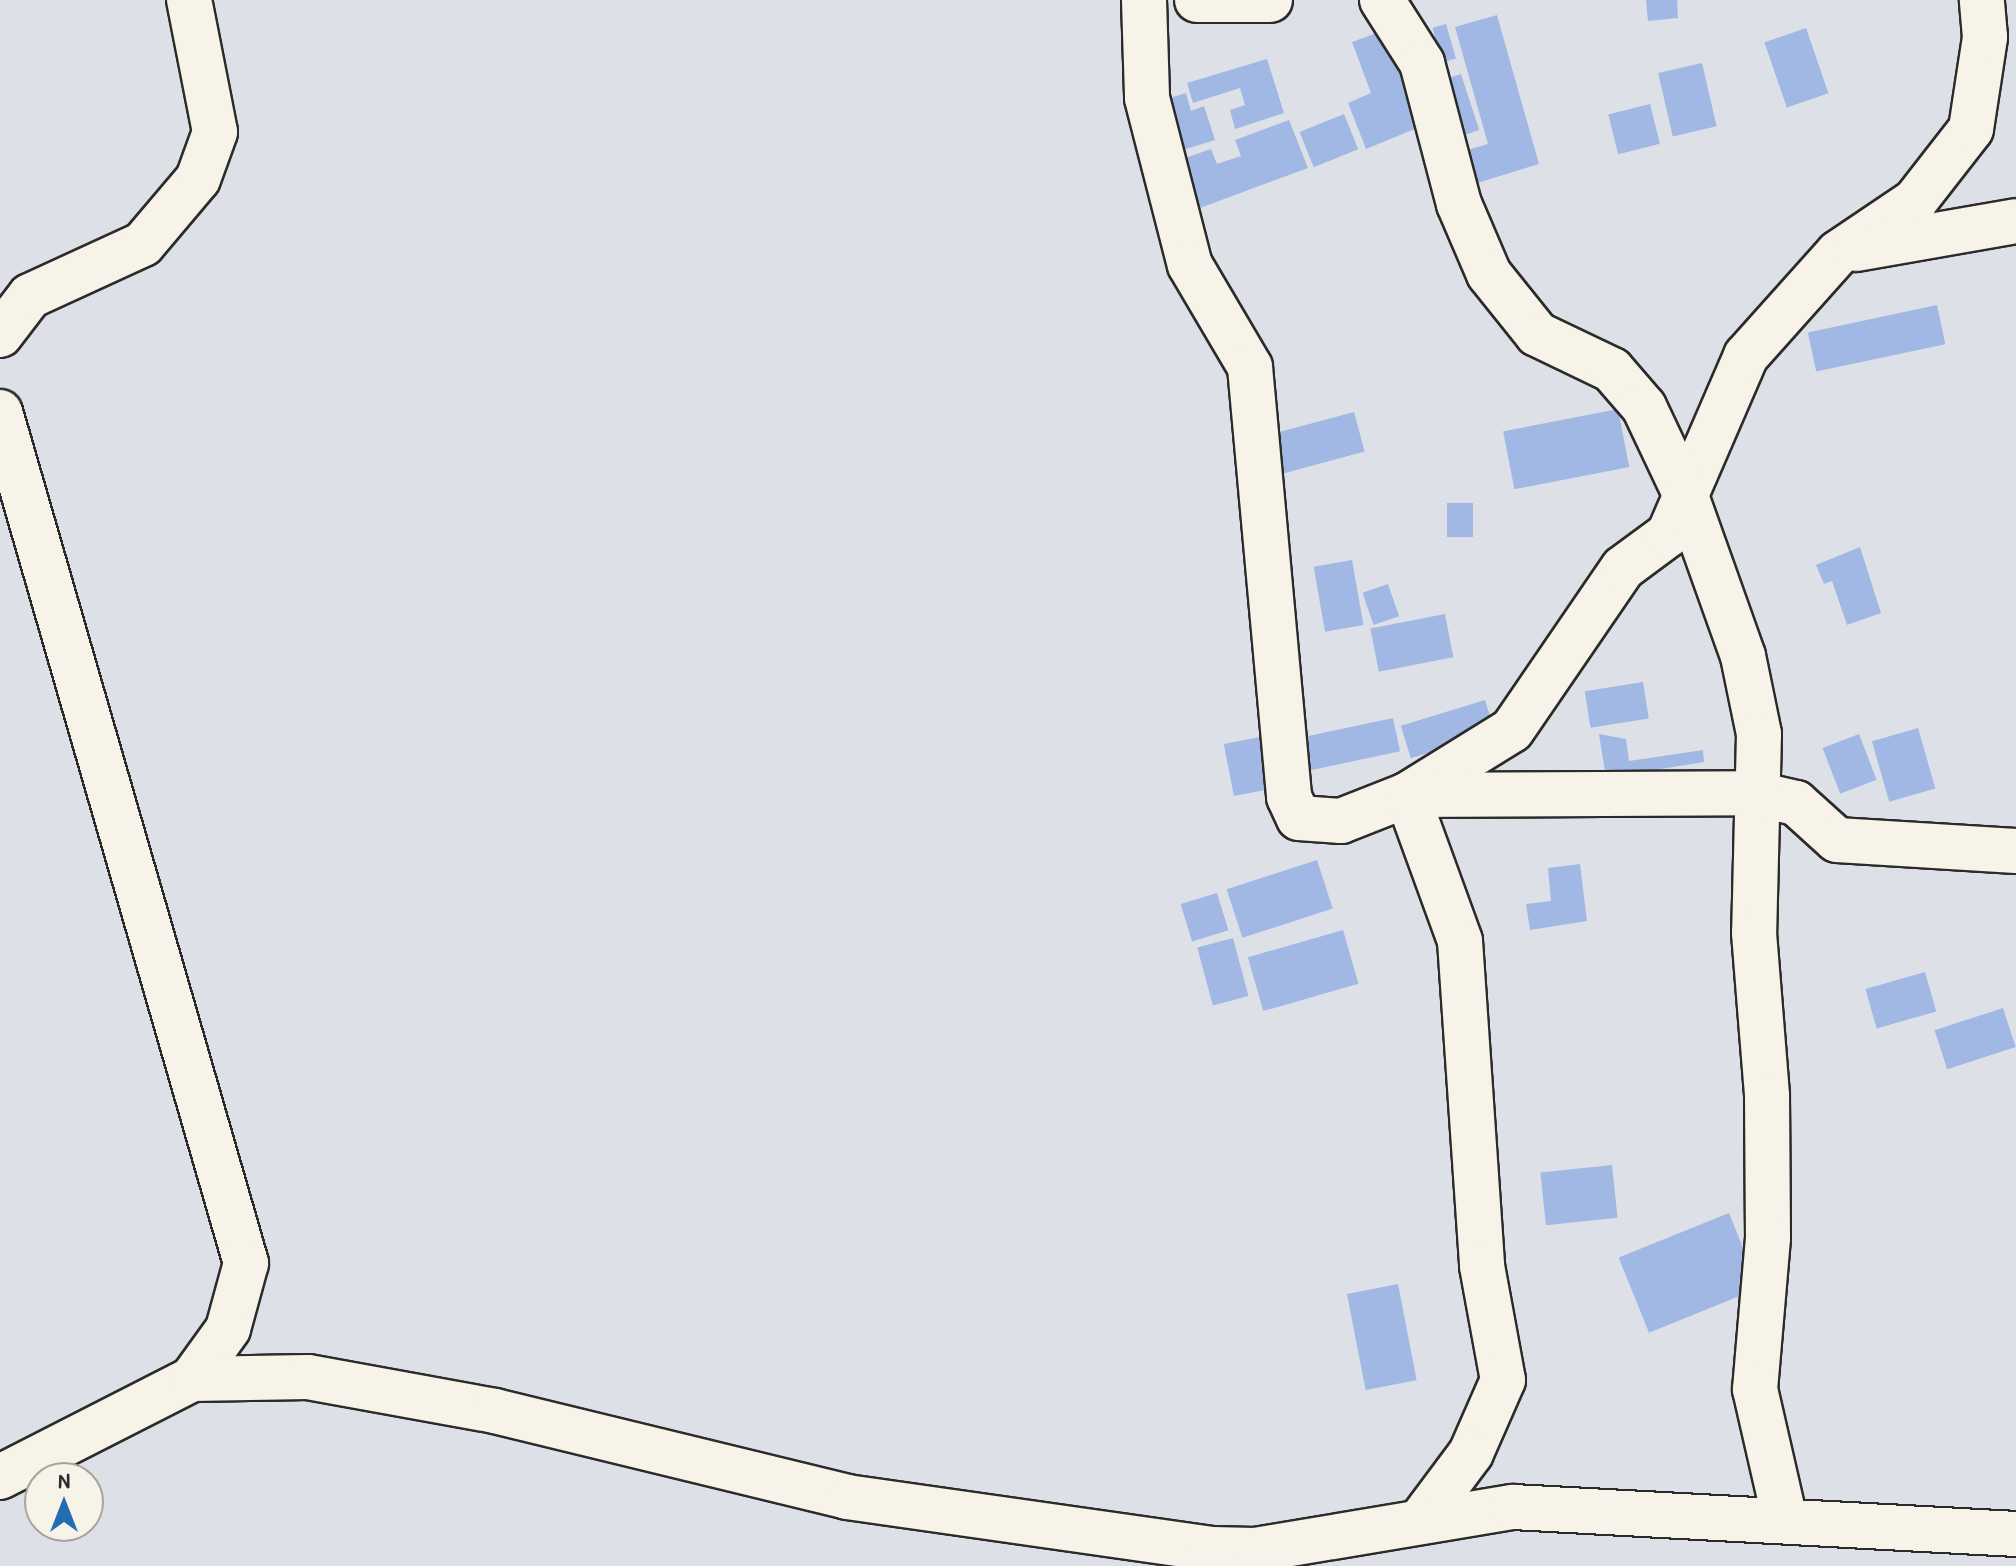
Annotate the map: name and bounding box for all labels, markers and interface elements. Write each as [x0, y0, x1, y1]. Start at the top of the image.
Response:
north arrow [24, 1462, 104, 1542]
text: N [58, 1465, 70, 1495]

